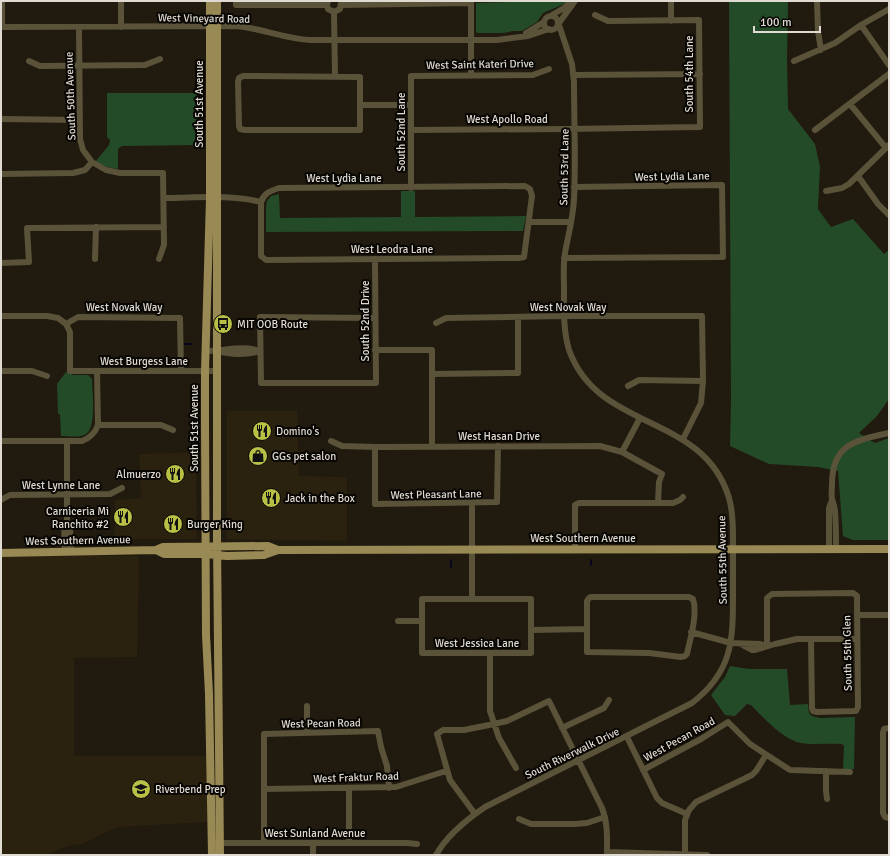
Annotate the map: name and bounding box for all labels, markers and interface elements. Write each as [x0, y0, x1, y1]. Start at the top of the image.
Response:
scale bar [754, 8, 820, 34]
street label: West Vineyard Road [158, 11, 251, 26]
text: 100 m [760, 15, 792, 30]
street label: South 54th Lane [683, 36, 696, 112]
street label: South 50th Avenue [62, 51, 79, 141]
street label: West Saint Kateri Drive [426, 57, 534, 72]
street label: South 51st Avenue [193, 60, 206, 148]
street label: South 52nd Lane [395, 93, 408, 171]
street label: West Apollo Road [466, 113, 548, 126]
street label: South 53rd Lane [557, 128, 572, 206]
street label: West Lydia Lane [634, 169, 710, 184]
street label: West Lydia Lane [306, 172, 382, 185]
street label: West Leodra Lane [351, 243, 433, 256]
street label: South 52nd Drive [359, 281, 372, 361]
street label: West Novak Way [86, 301, 163, 314]
street label: West Novak Way [530, 301, 607, 314]
bus stop icon: MIT OOB Route [212, 313, 234, 335]
place label: MIT OOB Route [237, 318, 308, 331]
street label: West Burgess Lane [100, 355, 188, 368]
street label: South 51st Avenue [188, 384, 201, 472]
restaurant icon: Domino's [251, 420, 273, 442]
place label: Domino's [276, 425, 320, 438]
street label: West Hasan Drive [458, 430, 540, 443]
shop icon: GGs pet salon [247, 445, 269, 467]
place label: GGs pet salon [272, 450, 336, 463]
restaurant icon: Almuerzo [164, 463, 186, 485]
place label: Almuerzo [116, 468, 161, 481]
street label: West Lynne Lane [22, 479, 100, 492]
restaurant icon: Jack in the Box [260, 487, 282, 509]
street label: West Pleasant Lane [390, 487, 482, 502]
place label: Jack in the Box [285, 492, 355, 505]
place label: Carniceria Mi Ranchito #2 [46, 505, 109, 531]
restaurant icon: Carniceria Mi Ranchito #2 [112, 506, 134, 528]
restaurant icon: Burger King [162, 513, 184, 535]
street label: South 55th Avenue [715, 516, 730, 604]
place label: Burger King [187, 518, 243, 531]
street label: West Southern Avenue [530, 532, 636, 545]
street label: West Southern Avenue [25, 533, 131, 548]
street label: South 55th Glen [840, 615, 855, 691]
street label: West Jessica Lane [435, 637, 519, 650]
street label: West Pecan Road [641, 714, 717, 764]
street label: West Pecan Road [281, 716, 361, 731]
street label: South Riverwalk Drive [523, 725, 622, 782]
street label: West Fraktur Road [313, 769, 399, 785]
school or university icon: Riverbend Prep [130, 778, 152, 800]
place label: Riverbend Prep [155, 783, 226, 796]
street label: West Sunland Avenue [264, 827, 366, 840]

